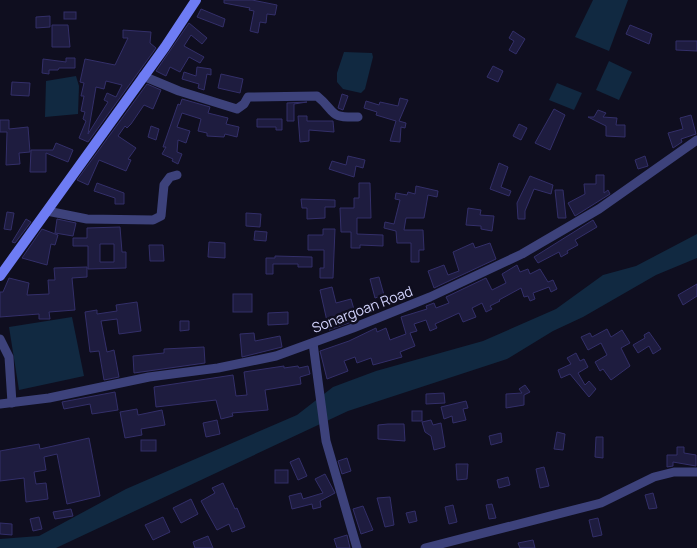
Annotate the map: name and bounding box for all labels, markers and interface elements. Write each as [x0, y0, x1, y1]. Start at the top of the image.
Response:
street label: Sonargoan Road [309, 281, 415, 337]

